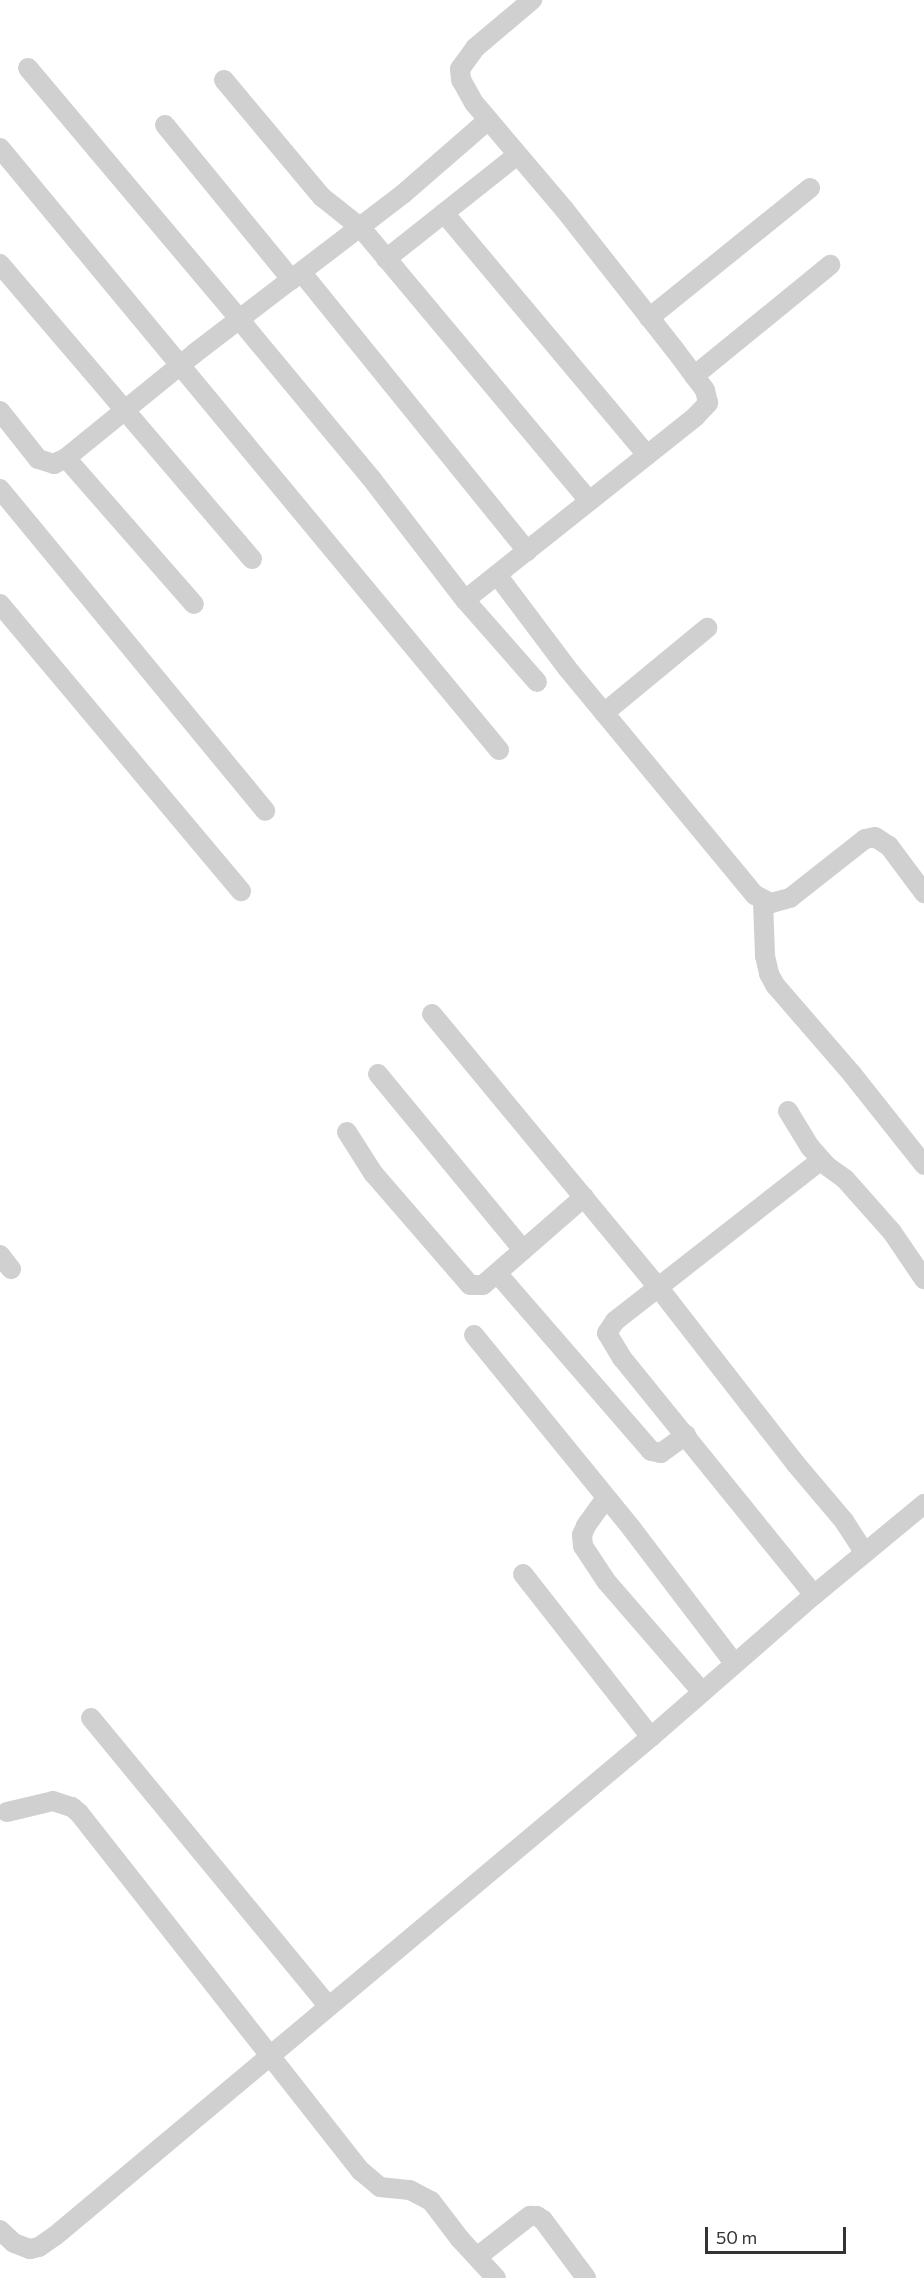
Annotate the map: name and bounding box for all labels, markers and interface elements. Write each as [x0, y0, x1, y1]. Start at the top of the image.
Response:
scale bar [708, 2215, 849, 2253]
text: 50 m [716, 2226, 757, 2248]

